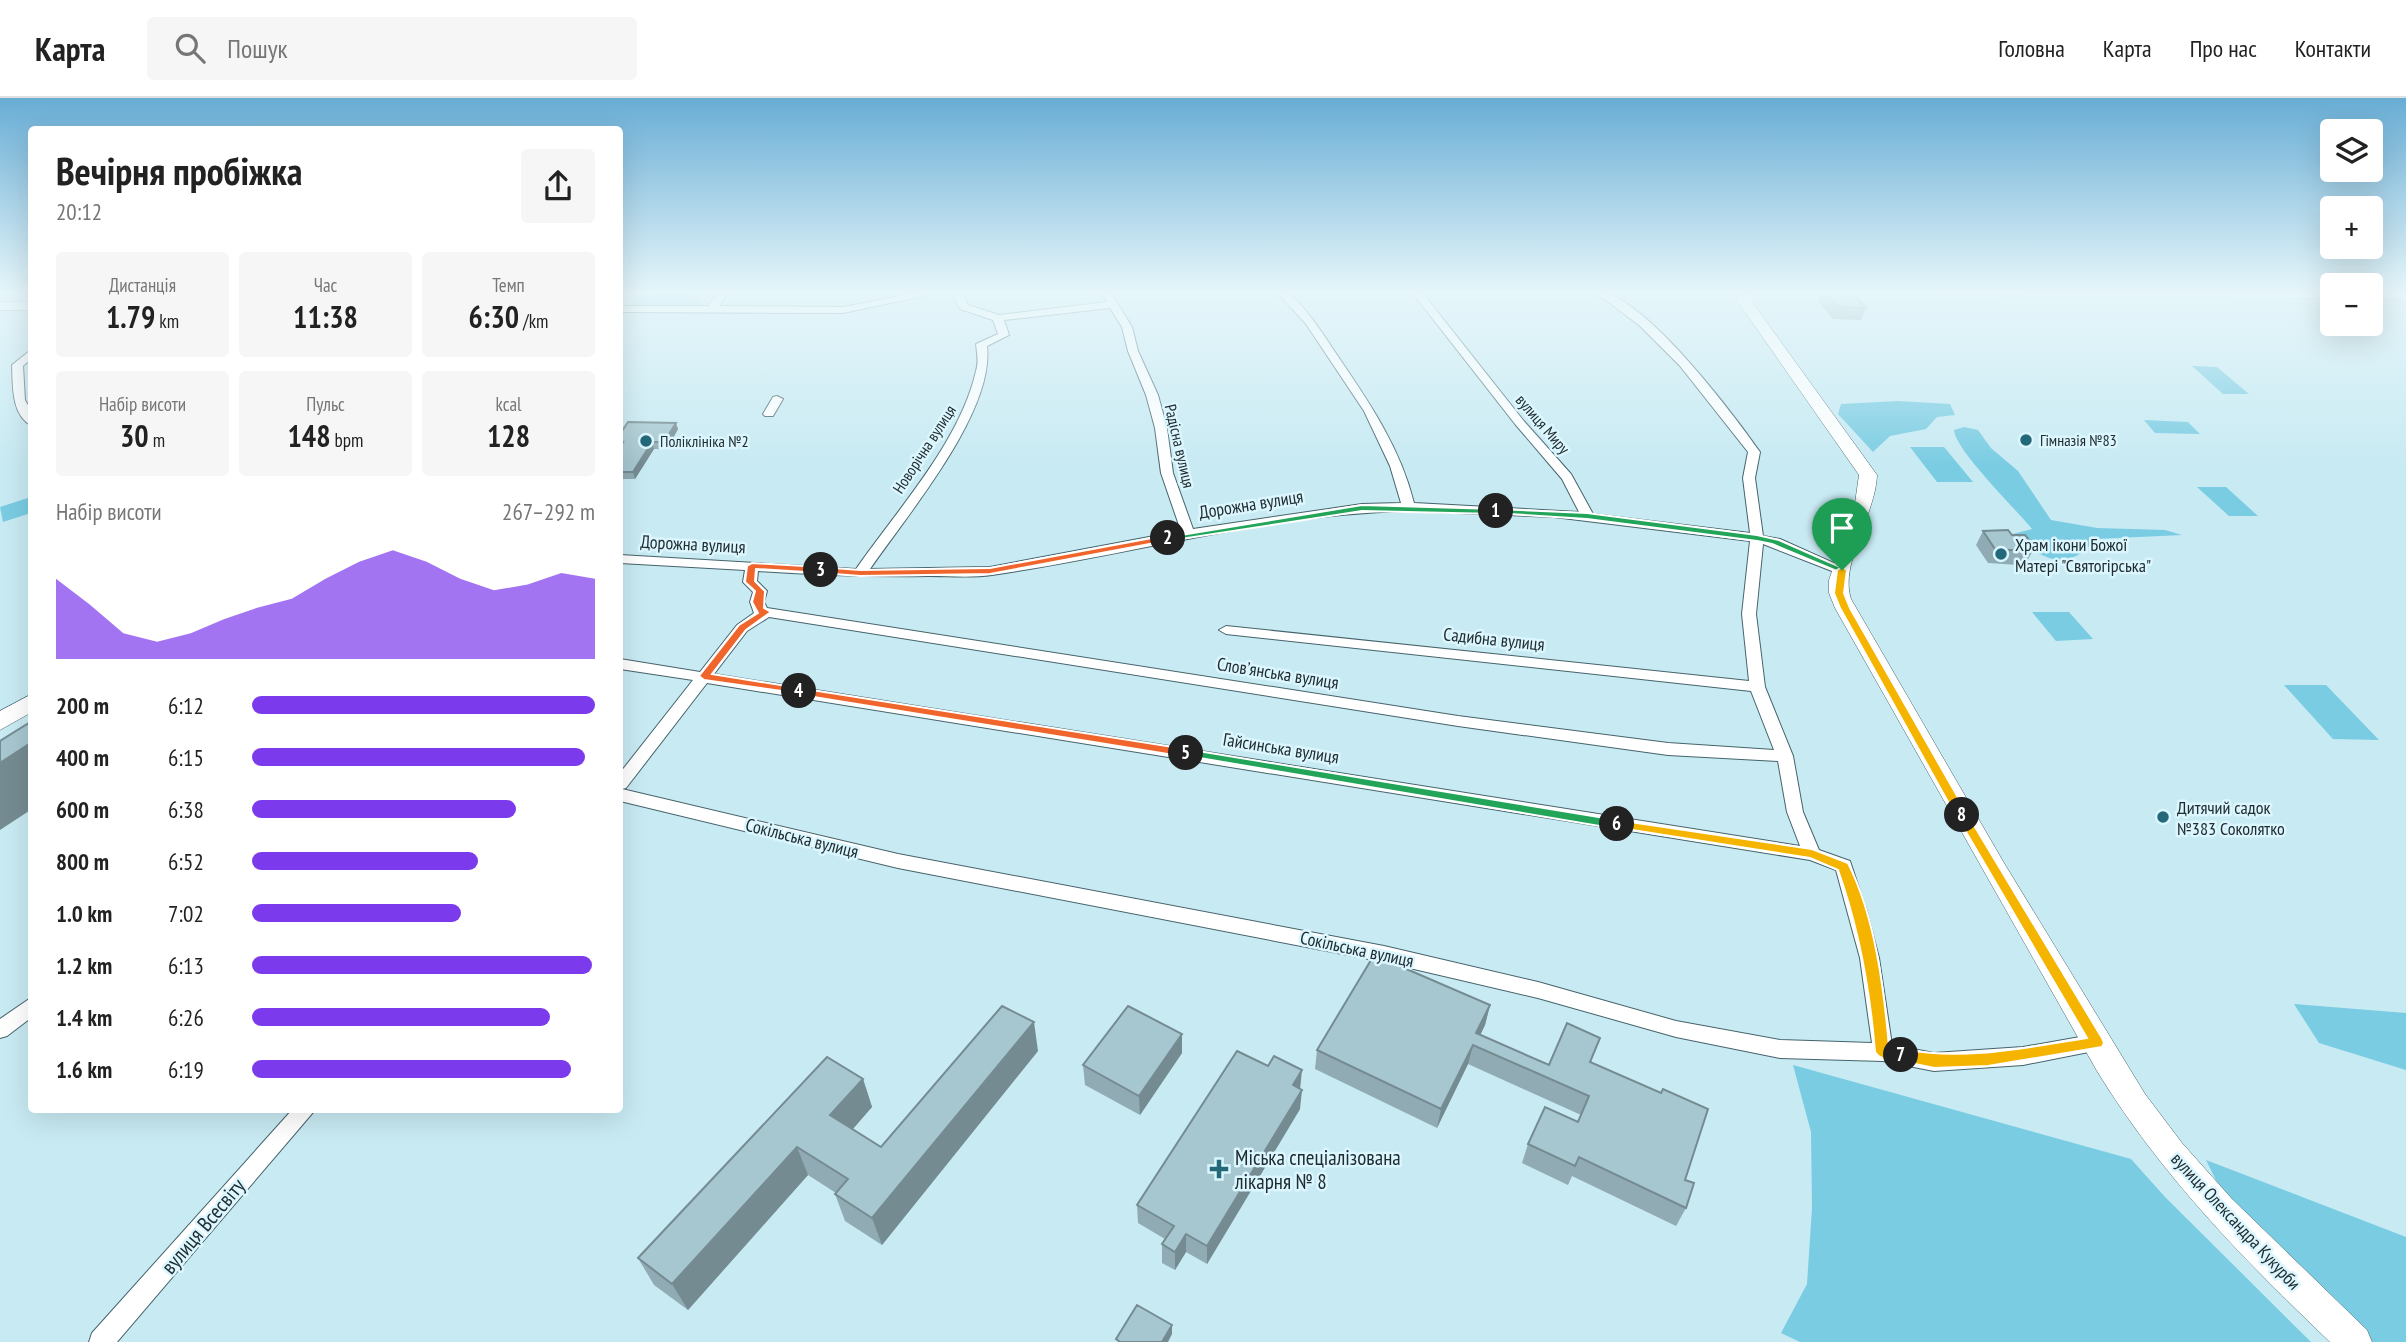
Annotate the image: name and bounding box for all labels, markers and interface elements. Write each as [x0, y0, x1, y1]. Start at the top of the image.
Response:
search box [147, 17, 637, 80]
text: Карта [35, 27, 105, 70]
icon: search [171, 29, 209, 67]
text: Пошук [227, 32, 288, 65]
text: Головна [1998, 33, 2065, 64]
text: Карта [2103, 33, 2152, 64]
text: Про нас [2190, 33, 2257, 64]
text: Контакти [2295, 33, 2371, 64]
map controls [2320, 119, 2383, 336]
button: layers [2320, 119, 2383, 182]
text: Вечірня пробіжка [56, 146, 302, 195]
button: share [521, 149, 595, 223]
button: + [2320, 196, 2383, 259]
text: 20:12 [56, 197, 102, 226]
text: Дистанція [109, 273, 176, 297]
text: Час [314, 273, 337, 297]
text: Темп [492, 273, 525, 297]
button: − [2320, 273, 2383, 336]
text: 1.79 [106, 297, 155, 336]
text: 11:38 [293, 297, 358, 336]
text: 6:30 [469, 297, 519, 336]
text: km [155, 309, 179, 333]
text: /km [519, 309, 548, 333]
street label: вулиця Миру [1512, 390, 1574, 458]
text: Набір висоти [99, 392, 186, 416]
text: Пульс [306, 392, 345, 416]
text: kcal [496, 392, 521, 416]
street label: Новорічна вулиця [888, 401, 960, 497]
street label: Радісна вулиця [1161, 402, 1199, 490]
text: 30 [120, 416, 149, 455]
text: 148 [288, 416, 331, 455]
text: 128 [487, 416, 530, 455]
text: m [149, 428, 165, 452]
text: bpm [331, 428, 363, 452]
place label: Гімназія №83 [2040, 430, 2117, 450]
place label: Поліклініка №2 [660, 431, 749, 451]
marker: Гімназія №83 [2018, 432, 2034, 448]
marker: Поліклініка №2 [638, 433, 654, 449]
street label: Дорожна вулиця [1197, 484, 1305, 524]
pin: 1 [1478, 494, 1514, 528]
text: Набір висоти [56, 497, 162, 526]
text: 267–292 m [502, 497, 595, 526]
text: 1 [1491, 498, 1500, 522]
pin [1812, 498, 1872, 570]
icon: arrive [1823, 509, 1861, 547]
pin: 2 [1150, 520, 1186, 556]
text: 2 [1163, 525, 1172, 549]
street label: Дорожна вулиця [640, 530, 746, 558]
place label: Храм ікони Божої Матері "Святогірська" [2015, 533, 2151, 577]
marker: Храм ікони Божої Матері "Святогірська" [1993, 546, 2009, 562]
pin: 3 [804, 552, 838, 588]
text: 3 [816, 557, 825, 581]
street label: Садибна вулиця [1442, 622, 1546, 656]
street label: Словʼянська вулиця [1216, 652, 1340, 694]
pin: 4 [782, 674, 816, 708]
text: 4 [794, 678, 803, 702]
text: 200 m [56, 691, 109, 720]
text: 6:12 [168, 691, 204, 720]
street label: Гайсинська вулиця [1221, 727, 1341, 769]
pin: 5 [1168, 736, 1204, 770]
text: 5 [1181, 740, 1190, 764]
text: 400 m [56, 743, 109, 772]
text: 6:15 [168, 743, 204, 772]
text: 600 m [56, 795, 109, 824]
text: 6:38 [168, 795, 204, 824]
place label: Дитячий садок №383 Соколятко [2177, 796, 2285, 840]
pin: 8 [1944, 798, 1980, 832]
text: 8 [1957, 802, 1966, 826]
pin: 6 [1600, 806, 1634, 842]
marker: Дитячий садок №383 Соколятко [2155, 809, 2171, 825]
text: 6 [1612, 811, 1621, 835]
street label: Сокільська вулиця [743, 813, 861, 863]
text: 800 m [56, 847, 109, 876]
text: 6:52 [168, 847, 204, 876]
text: 1.0 km [56, 899, 112, 928]
text: 7:02 [168, 899, 204, 928]
street label: Сокільська вулиця [1298, 926, 1416, 972]
text: 1.2 km [56, 951, 112, 980]
text: 6:13 [168, 951, 204, 980]
text: 1.4 km [56, 1003, 112, 1032]
text: 6:26 [168, 1003, 204, 1032]
pin: 7 [1884, 1038, 1918, 1072]
text: 7 [1896, 1042, 1905, 1066]
text: 1.6 km [56, 1055, 112, 1084]
text: 6:19 [168, 1055, 204, 1084]
place label: Міська спеціалізована лікарня № 8 [1234, 1144, 1401, 1195]
street label: вулиця Олександра Кукурби [2166, 1147, 2306, 1295]
marker: Міська спеціалізована лікарня № 8 [1209, 1159, 1229, 1179]
street label: вулиця Всесвіту [155, 1173, 251, 1279]

